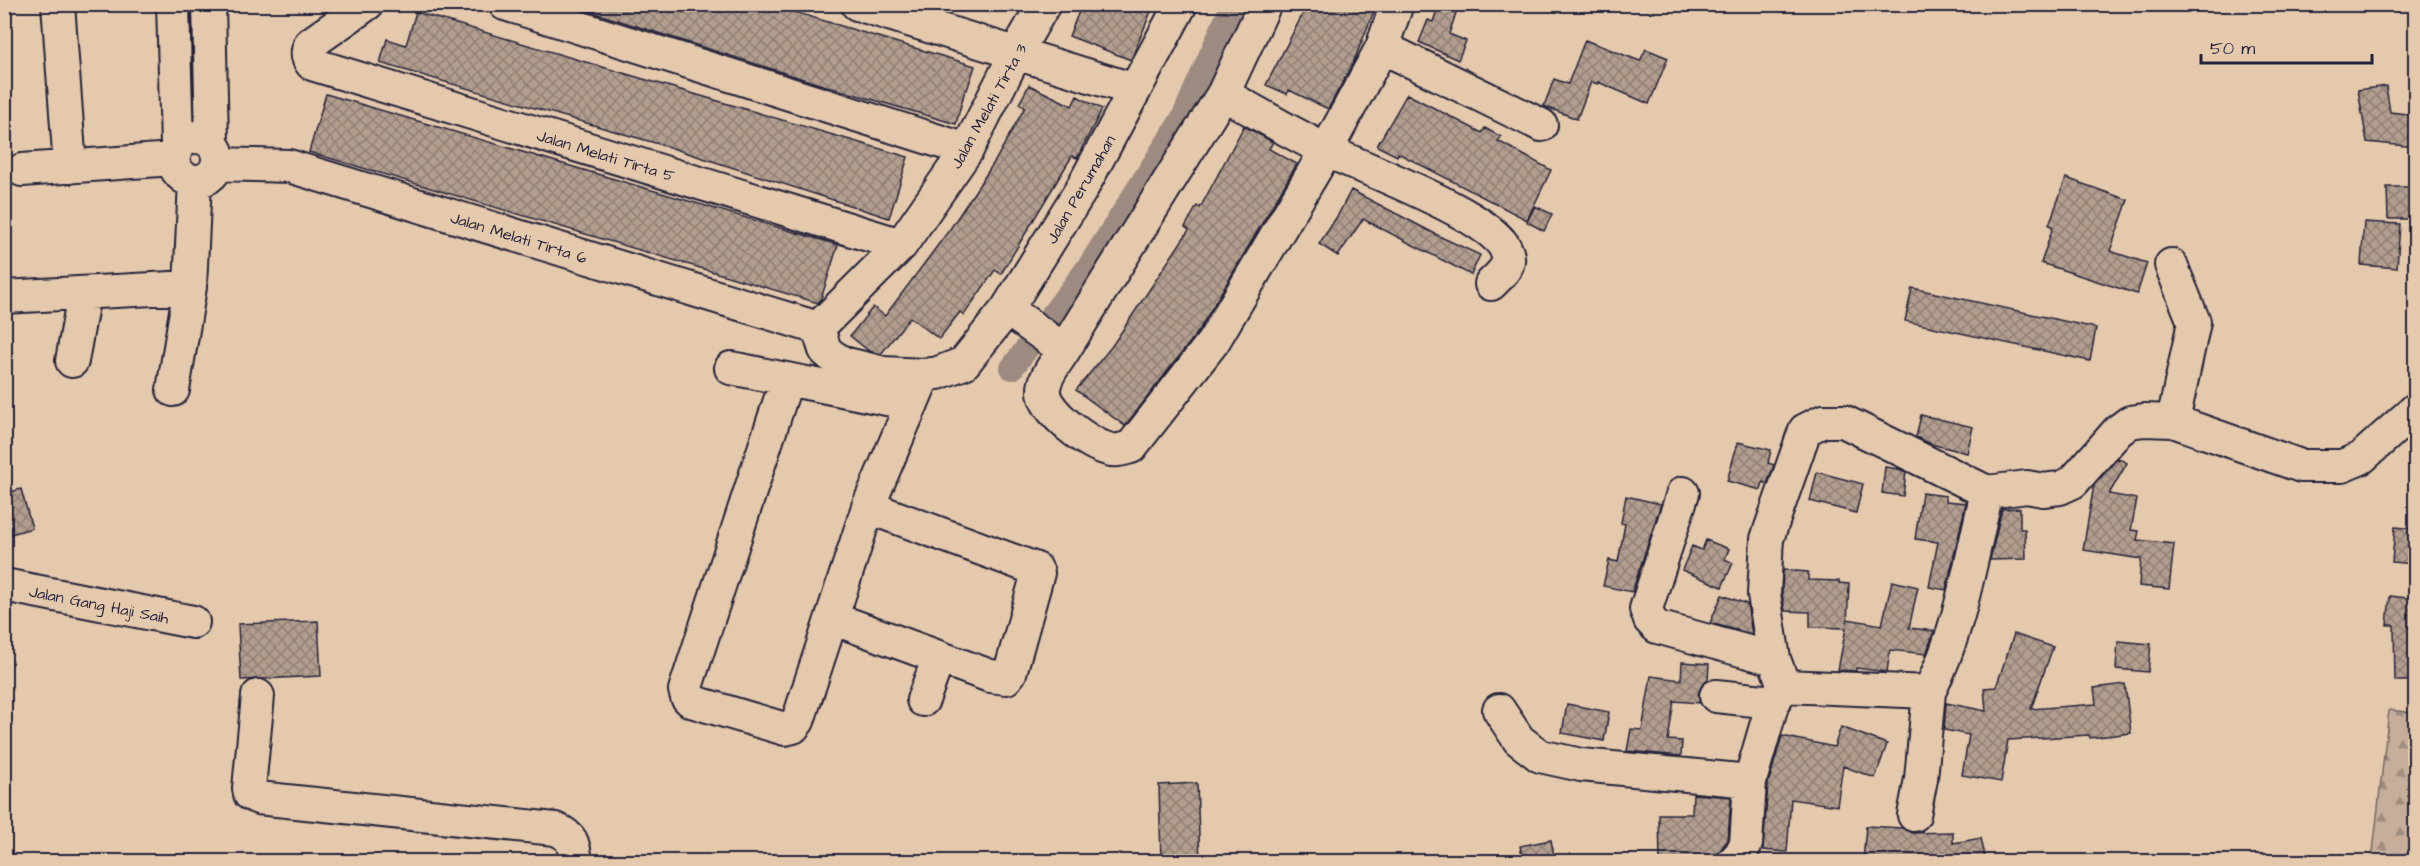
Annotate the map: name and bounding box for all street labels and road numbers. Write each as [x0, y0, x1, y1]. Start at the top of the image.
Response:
street label: Jalan Melati Tirta 3 [945, 40, 1032, 173]
street label: Jalan Melati Tirta 5 [534, 125, 678, 188]
street label: Jalan Perumahan [1041, 131, 1121, 248]
street label: Jalan Melati Tirta 6 [448, 207, 590, 269]
street label: Jalan Gang Haji Saih [27, 581, 171, 630]

